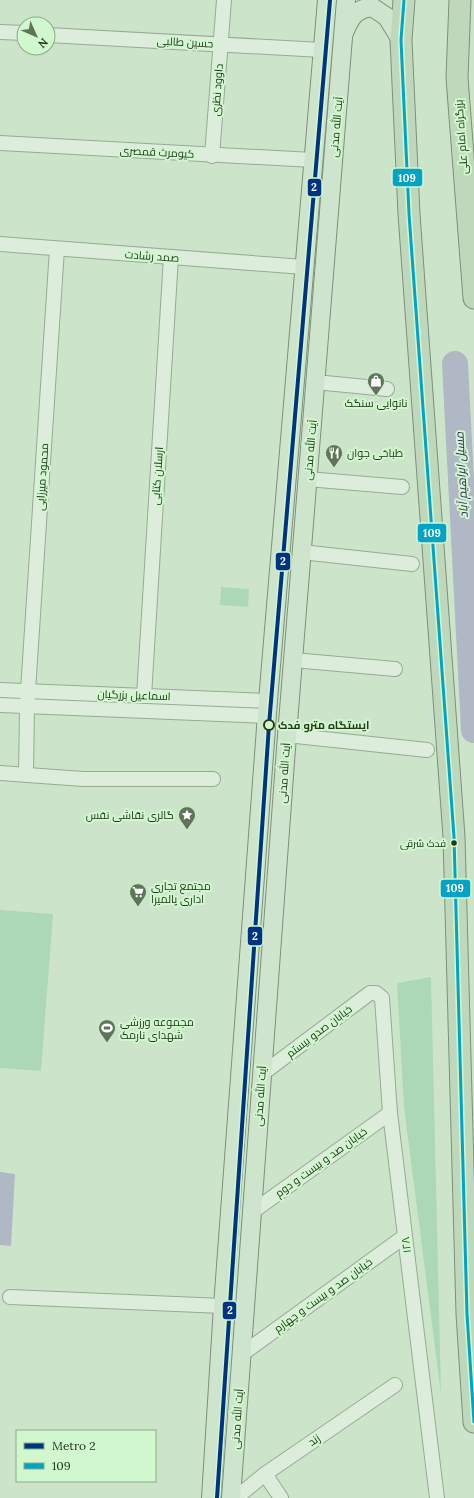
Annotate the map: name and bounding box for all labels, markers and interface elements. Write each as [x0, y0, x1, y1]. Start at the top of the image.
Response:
north arrow [16, 16, 56, 56]
street label: حسین طالبی [156, 34, 214, 50]
text: N [35, 35, 51, 51]
street label: داوود نظری [208, 63, 226, 117]
street label: آیت الله مدنی [325, 96, 346, 158]
street label: بزرگراه امام علی [451, 99, 472, 175]
street label: کیومرث قمصری [119, 143, 195, 161]
line badge: 109 [392, 168, 423, 187]
text: 109 [398, 171, 416, 185]
line badge: 2 [307, 178, 322, 197]
text: 2 [311, 180, 317, 194]
street label: صمد رشادت [124, 247, 180, 265]
shop icon: نانوایی سنگک [366, 371, 386, 396]
place label: نانوایی سنگک [344, 396, 408, 410]
street label: آیت الله مدنی [299, 419, 320, 481]
water label: مسیل ابراهیم آباد [451, 431, 472, 518]
street label: محمود میرزایی [33, 443, 51, 511]
restaurant icon: طباخی جوان [324, 443, 344, 468]
street label: ارسلان کتابی [148, 446, 166, 506]
place label: طباخی جوان [347, 446, 403, 460]
line badge: 109 [417, 523, 447, 543]
text: 109 [423, 526, 441, 540]
line badge: 2 [275, 552, 291, 571]
text: 2 [280, 554, 286, 568]
street label: اسماعیل بزرگیان [97, 687, 171, 703]
place label: ایستگاه مترو فدک [278, 718, 369, 733]
marker: ایستگاه مترو فدک [263, 719, 275, 731]
street label: آیت الله مدنی [274, 742, 293, 804]
place icon: گالری نقاشی نفس [177, 805, 197, 830]
place label: گالری نقاشی نفس [86, 808, 174, 822]
place label: فدک شرقی [400, 837, 446, 850]
marker: فدک شرقی [449, 838, 459, 848]
place label: مجتمع تجاری اداری پالمیرا [151, 879, 211, 906]
line badge: 109 [440, 879, 471, 898]
text: 109 [446, 881, 464, 895]
supermarket icon: مجتمع تجاری اداری پالمیرا [128, 882, 148, 907]
line badge: 2 [247, 926, 263, 946]
text: 2 [252, 929, 258, 943]
street label: خیابان صدو بیستم [283, 1002, 355, 1061]
place label: مجموعه ورزشی شهدای نارمک [120, 1015, 194, 1042]
sports icon: مجموعه ورزشی شهدای نارمک [97, 1018, 117, 1043]
street label: آیت الله مدنی [250, 1065, 269, 1127]
street label: خیابان صد و بیست و دوم [272, 1124, 370, 1201]
street label: ۱۲۸ [398, 1236, 414, 1254]
street label: خیابان صد و بیست و چهارم [271, 1255, 376, 1336]
line badge: 2 [222, 1301, 237, 1320]
text: 2 [227, 1303, 233, 1317]
street label: آیت الله مدنی [227, 1388, 246, 1450]
legend [16, 1430, 156, 1482]
street label: زند [305, 1431, 323, 1449]
text: Metro 2 [52, 1438, 96, 1453]
text: 109 [52, 1458, 71, 1473]

